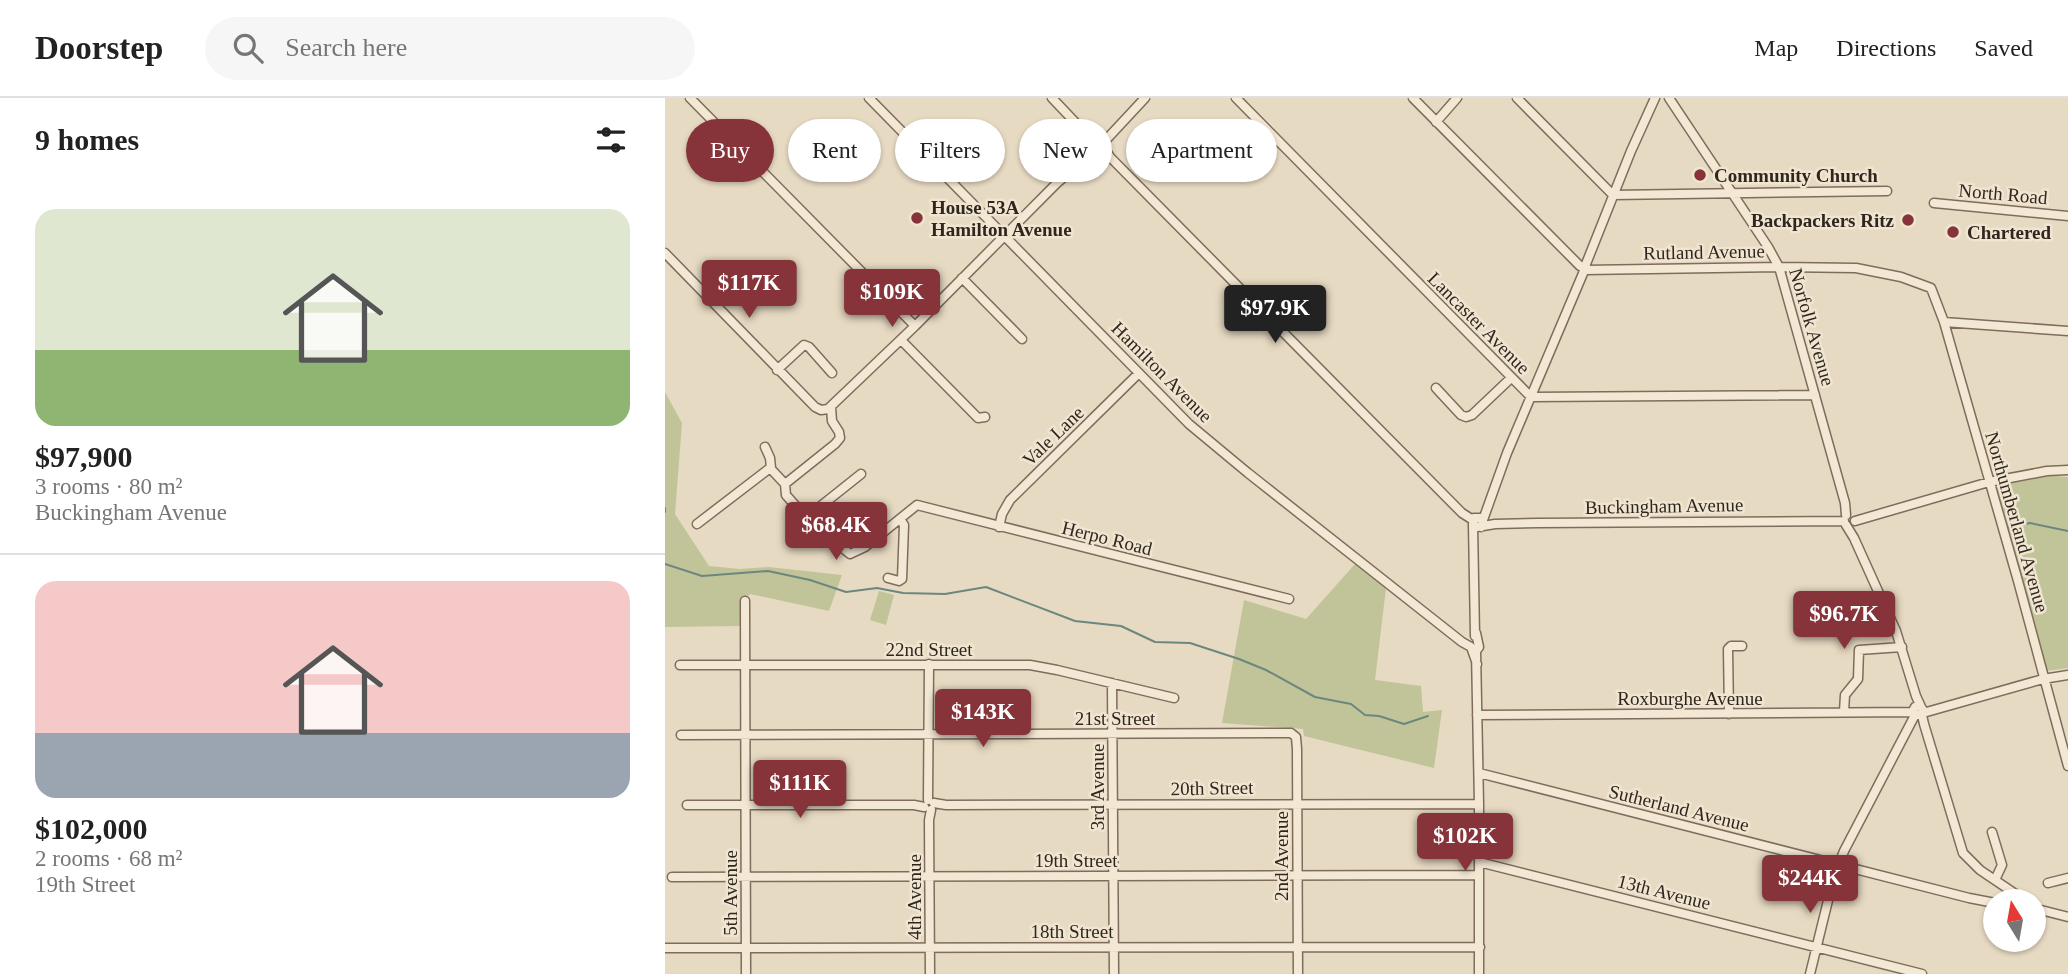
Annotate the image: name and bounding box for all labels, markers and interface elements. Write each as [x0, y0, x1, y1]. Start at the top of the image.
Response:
search box [205, 17, 695, 80]
icon: search [229, 29, 267, 67]
text: Doorstep [35, 30, 163, 66]
text: Search here [285, 33, 407, 62]
text: Map [1754, 35, 1798, 61]
text: Directions [1836, 35, 1936, 61]
text: Saved [1974, 35, 2033, 61]
chip: Buy [686, 119, 774, 182]
chip: Rent [788, 119, 881, 182]
chip: Filters [895, 119, 1005, 182]
chip: New [1019, 119, 1112, 182]
chip: Apartment [1126, 119, 1277, 182]
icon: filters [592, 121, 630, 159]
text: 9 homes [35, 123, 139, 156]
place label: Community Church [1714, 165, 1878, 186]
marker: Community Church [1692, 167, 1708, 183]
street label: North Road [1958, 180, 2049, 208]
place label: House 53A Hamilton Avenue [931, 197, 1072, 240]
marker: House 53A Hamilton Avenue [909, 210, 925, 226]
place label: Backpackers Ritz [1751, 210, 1895, 231]
marker: Backpackers Ritz [1900, 212, 1916, 228]
place label: Chartered [1967, 222, 2052, 243]
marker: Chartered [1945, 224, 1961, 240]
street label: Rutland Avenue [1643, 240, 1765, 264]
icon: home [270, 255, 396, 381]
pin: $117K [700, 260, 798, 320]
street label: Norfolk Avenue [1785, 266, 1839, 388]
street label: Lancaster Avenue [1424, 268, 1534, 378]
text: $117K [718, 270, 780, 295]
pin: $109K [843, 270, 941, 329]
text: $109K [860, 279, 924, 304]
pin: $97.9K [1218, 286, 1332, 345]
text: $97.9K [1240, 295, 1310, 320]
street label: Hamilton Avenue [1107, 317, 1217, 427]
street label: Vale Lane [1018, 402, 1088, 470]
street label: Northumberland Avenue [1981, 429, 2053, 615]
text: $97,900 [35, 440, 133, 473]
text: 3 rooms · 80 m² [35, 474, 182, 499]
street label: Buckingham Avenue [1585, 494, 1743, 518]
text: Buckingham Avenue [35, 500, 227, 525]
pin: $68.4K [779, 503, 893, 562]
text: $68.4K [801, 512, 871, 537]
street label: Herpo Road [1060, 517, 1155, 559]
pin: $96.7K [1787, 592, 1901, 651]
text: $96.7K [1809, 601, 1879, 626]
icon: home [270, 627, 396, 753]
street label: 22nd Street [885, 639, 973, 660]
street label: Roxburghe Avenue [1617, 688, 1763, 709]
pin: $143K [934, 690, 1032, 749]
text: $143K [951, 699, 1015, 724]
street label: 21st Street [1075, 708, 1156, 729]
street label: 3rd Avenue [1087, 744, 1108, 830]
pin: $111K [751, 760, 849, 820]
text: $111K [769, 770, 831, 795]
street label: 20th Street [1170, 777, 1254, 799]
street label: Sutherland Avenue [1607, 780, 1751, 836]
street label: 2nd Avenue [1271, 811, 1292, 901]
text: $102,000 [35, 812, 148, 845]
pin: $102K [1416, 814, 1514, 873]
text: $102K [1433, 823, 1497, 848]
text: 2 rooms · 68 m² [35, 846, 182, 871]
street label: 5th Avenue [720, 850, 741, 936]
street label: 19th Street [1035, 850, 1118, 871]
street label: 4th Avenue [904, 854, 925, 940]
pin: $244K [1761, 856, 1859, 915]
text: $244K [1778, 865, 1842, 890]
street label: 13th Avenue [1615, 870, 1713, 914]
text: 19th Street [35, 872, 135, 897]
north arrow [1983, 889, 2046, 952]
map controls [1983, 889, 2046, 952]
street label: 18th Street [1031, 921, 1114, 942]

